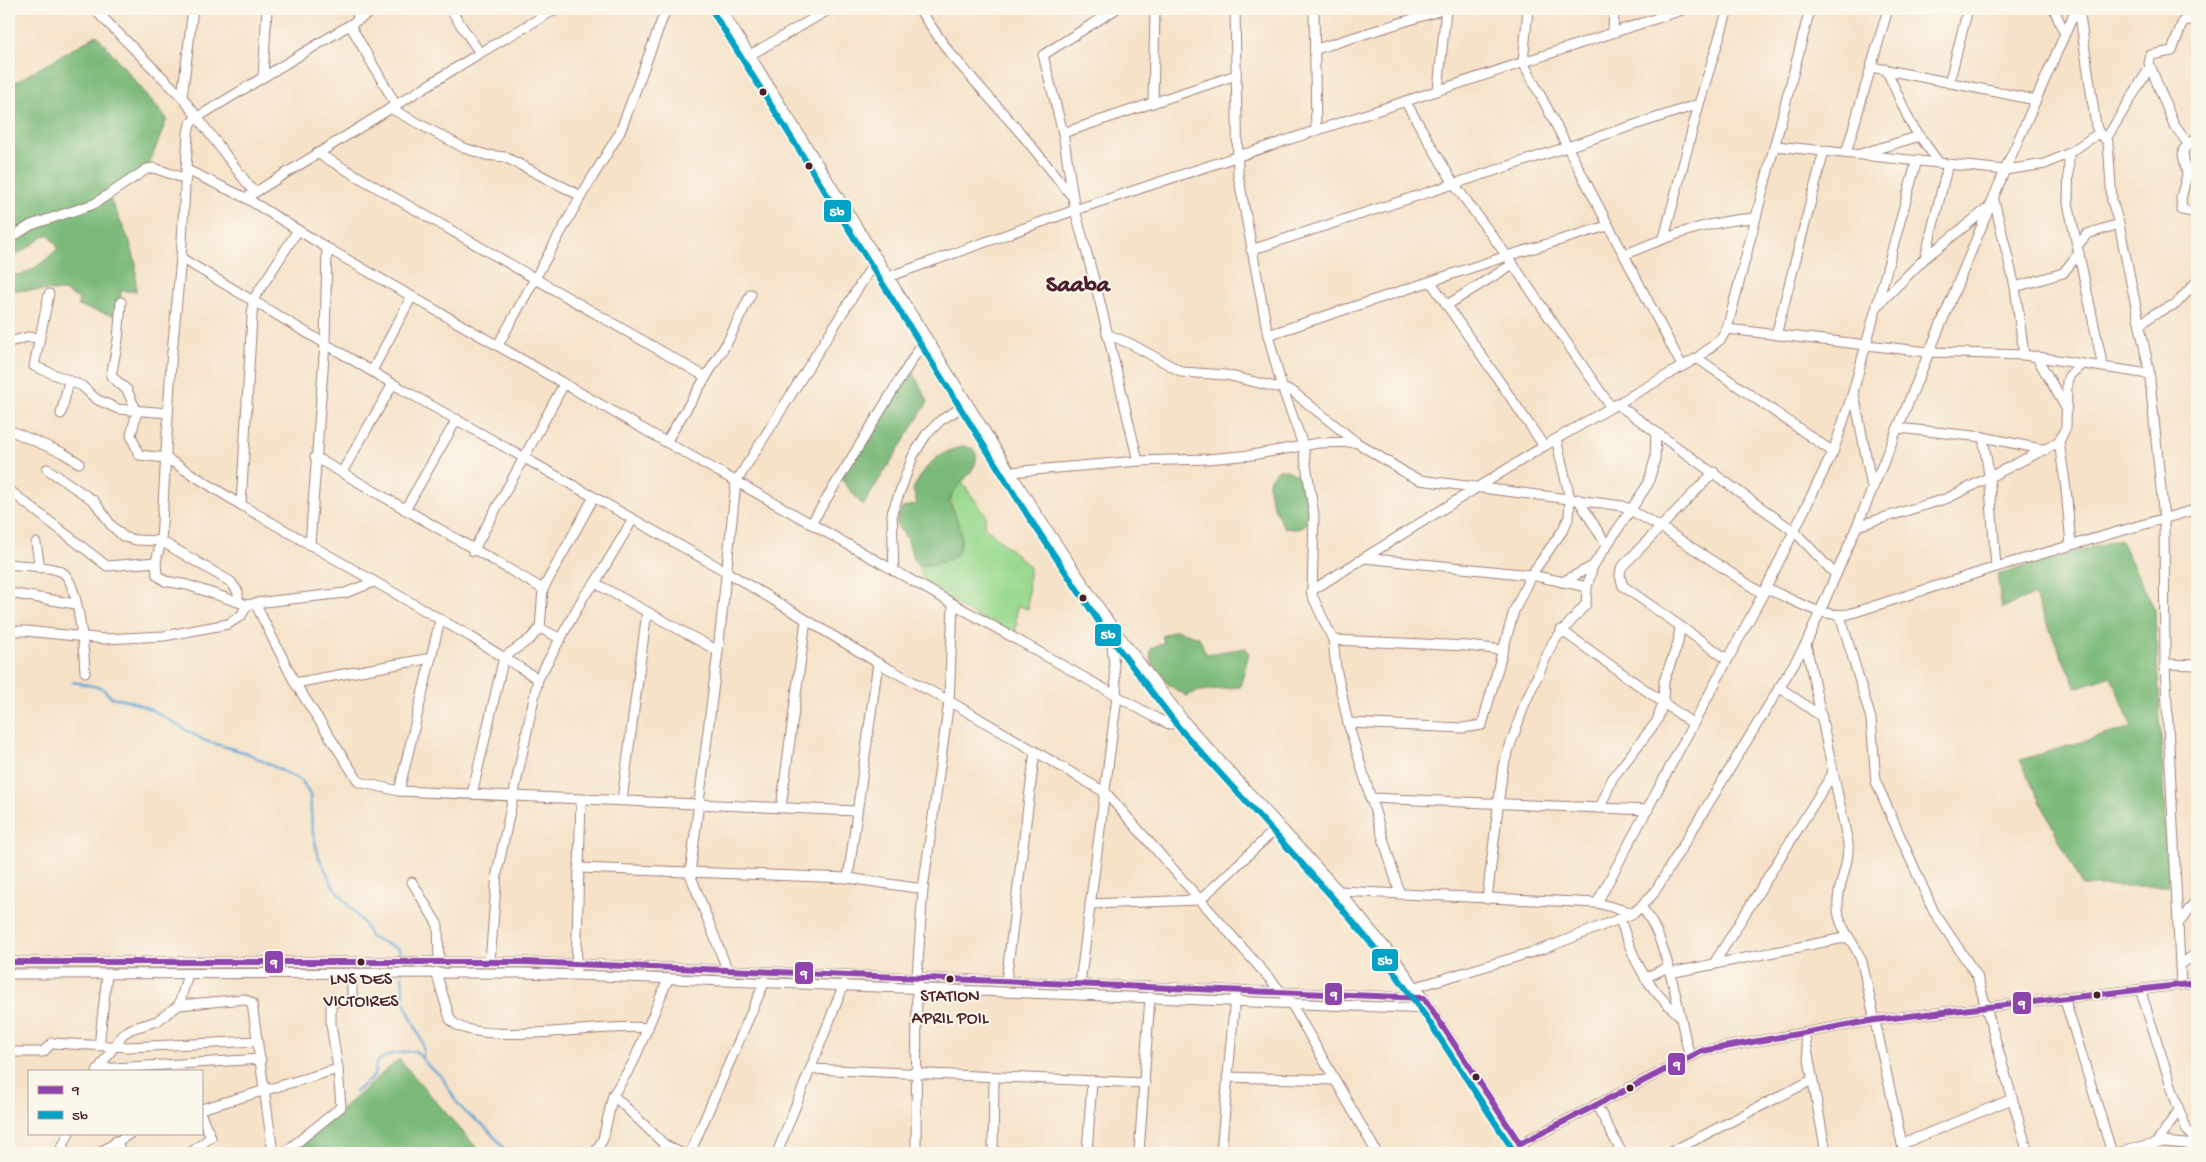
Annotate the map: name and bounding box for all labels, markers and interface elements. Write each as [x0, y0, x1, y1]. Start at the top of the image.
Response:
unlabelled marker [758, 87, 768, 97]
unlabelled marker [804, 161, 814, 171]
line badge: 5b [823, 199, 852, 223]
text: 5b [830, 205, 845, 222]
district label: Saaba [1046, 272, 1112, 301]
unlabelled marker [1078, 593, 1088, 603]
line badge: 5b [1094, 623, 1122, 647]
text: 5b [1101, 628, 1116, 645]
line badge: 5b [1371, 948, 1399, 972]
line badge: 9 [264, 950, 284, 974]
text: 5b [1378, 954, 1393, 971]
text: 9 [269, 956, 278, 973]
marker: LNS DES VICTOIRES [356, 957, 366, 967]
line badge: 9 [794, 961, 814, 985]
text: 9 [799, 967, 808, 984]
place label: LNS DES VICTOIRES [322, 970, 399, 1013]
marker: STATION APRIL POIL [945, 974, 955, 984]
line badge: 9 [1324, 982, 1343, 1006]
place label: STATION APRIL POIL [912, 987, 990, 1030]
text: 9 [1329, 988, 1338, 1005]
unlabelled marker [2092, 990, 2102, 1000]
line badge: 9 [2012, 991, 2032, 1015]
text: 9 [2017, 997, 2026, 1014]
line badge: 9 [1667, 1052, 1686, 1076]
text: 9 [1672, 1058, 1681, 1075]
legend [28, 1070, 202, 1134]
unlabelled marker [1471, 1072, 1481, 1082]
text: 9 [71, 1082, 80, 1100]
unlabelled marker [1625, 1083, 1635, 1093]
text: 5b [72, 1108, 88, 1126]

